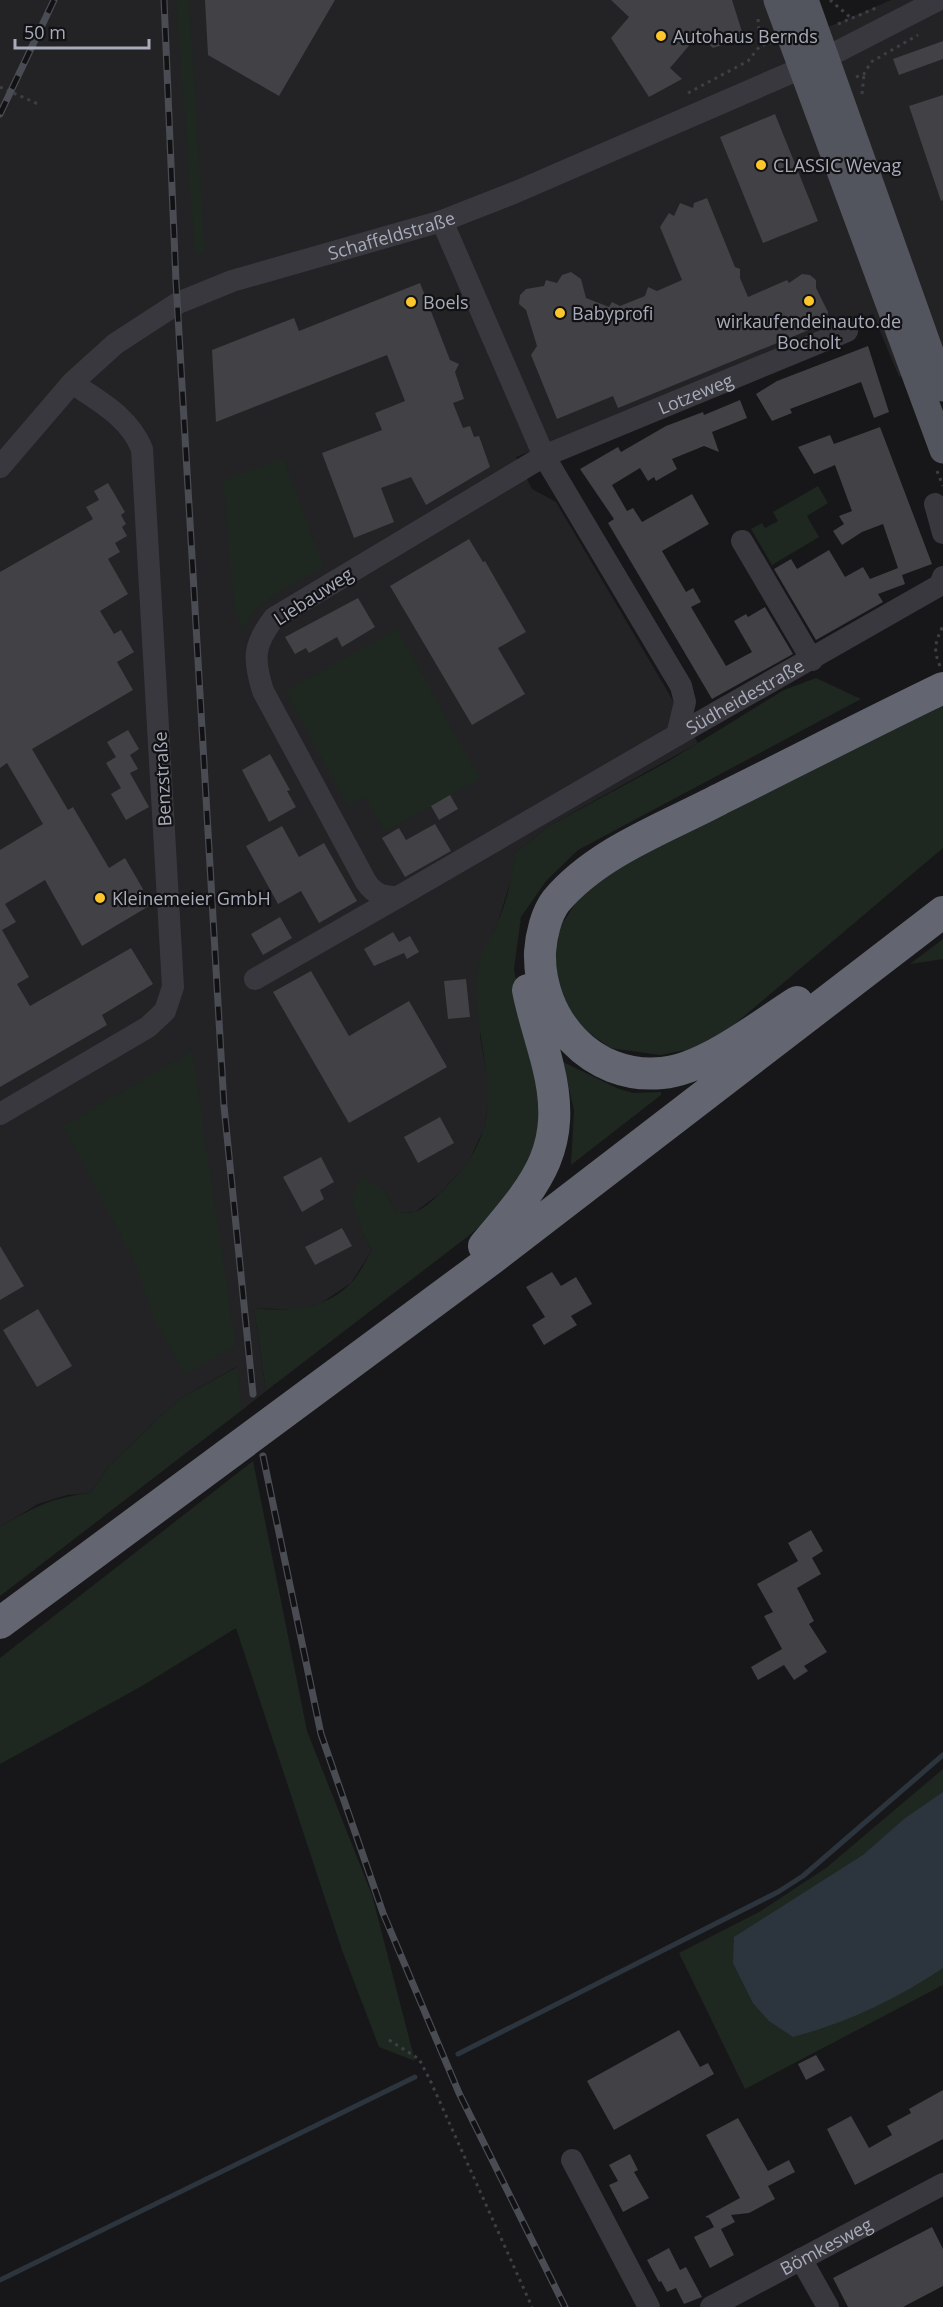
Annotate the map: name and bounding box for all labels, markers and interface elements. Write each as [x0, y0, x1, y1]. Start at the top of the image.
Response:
scale bar [15, 12, 148, 50]
text: 50 m [24, 20, 66, 44]
place label: Autohaus Bernds [673, 24, 818, 48]
marker: Autohaus Bernds [654, 29, 668, 43]
place label: CLASSIC Wevag [773, 153, 902, 177]
marker: CLASSIC Wevag [754, 158, 768, 172]
street label: Schaffeldstraße [325, 205, 458, 265]
place label: Boels [423, 290, 469, 314]
marker: wirkaufendeinauto.de Bocholt [802, 294, 816, 308]
marker: Boels [404, 295, 418, 309]
place label: Babyprofi [572, 301, 653, 325]
marker: Babyprofi [553, 306, 567, 320]
place label: wirkaufendeinauto.de Bocholt [717, 309, 901, 354]
street label: Lotzeweg [654, 367, 737, 420]
street label: Liebauweg [269, 561, 357, 631]
street label: Südheidestraße [681, 653, 808, 740]
street label: Benzstraße [148, 731, 176, 827]
place label: Kleinemeier GmbH [112, 886, 271, 910]
marker: Kleinemeier GmbH [93, 891, 107, 905]
street label: Bömkesweg [776, 2212, 876, 2280]

